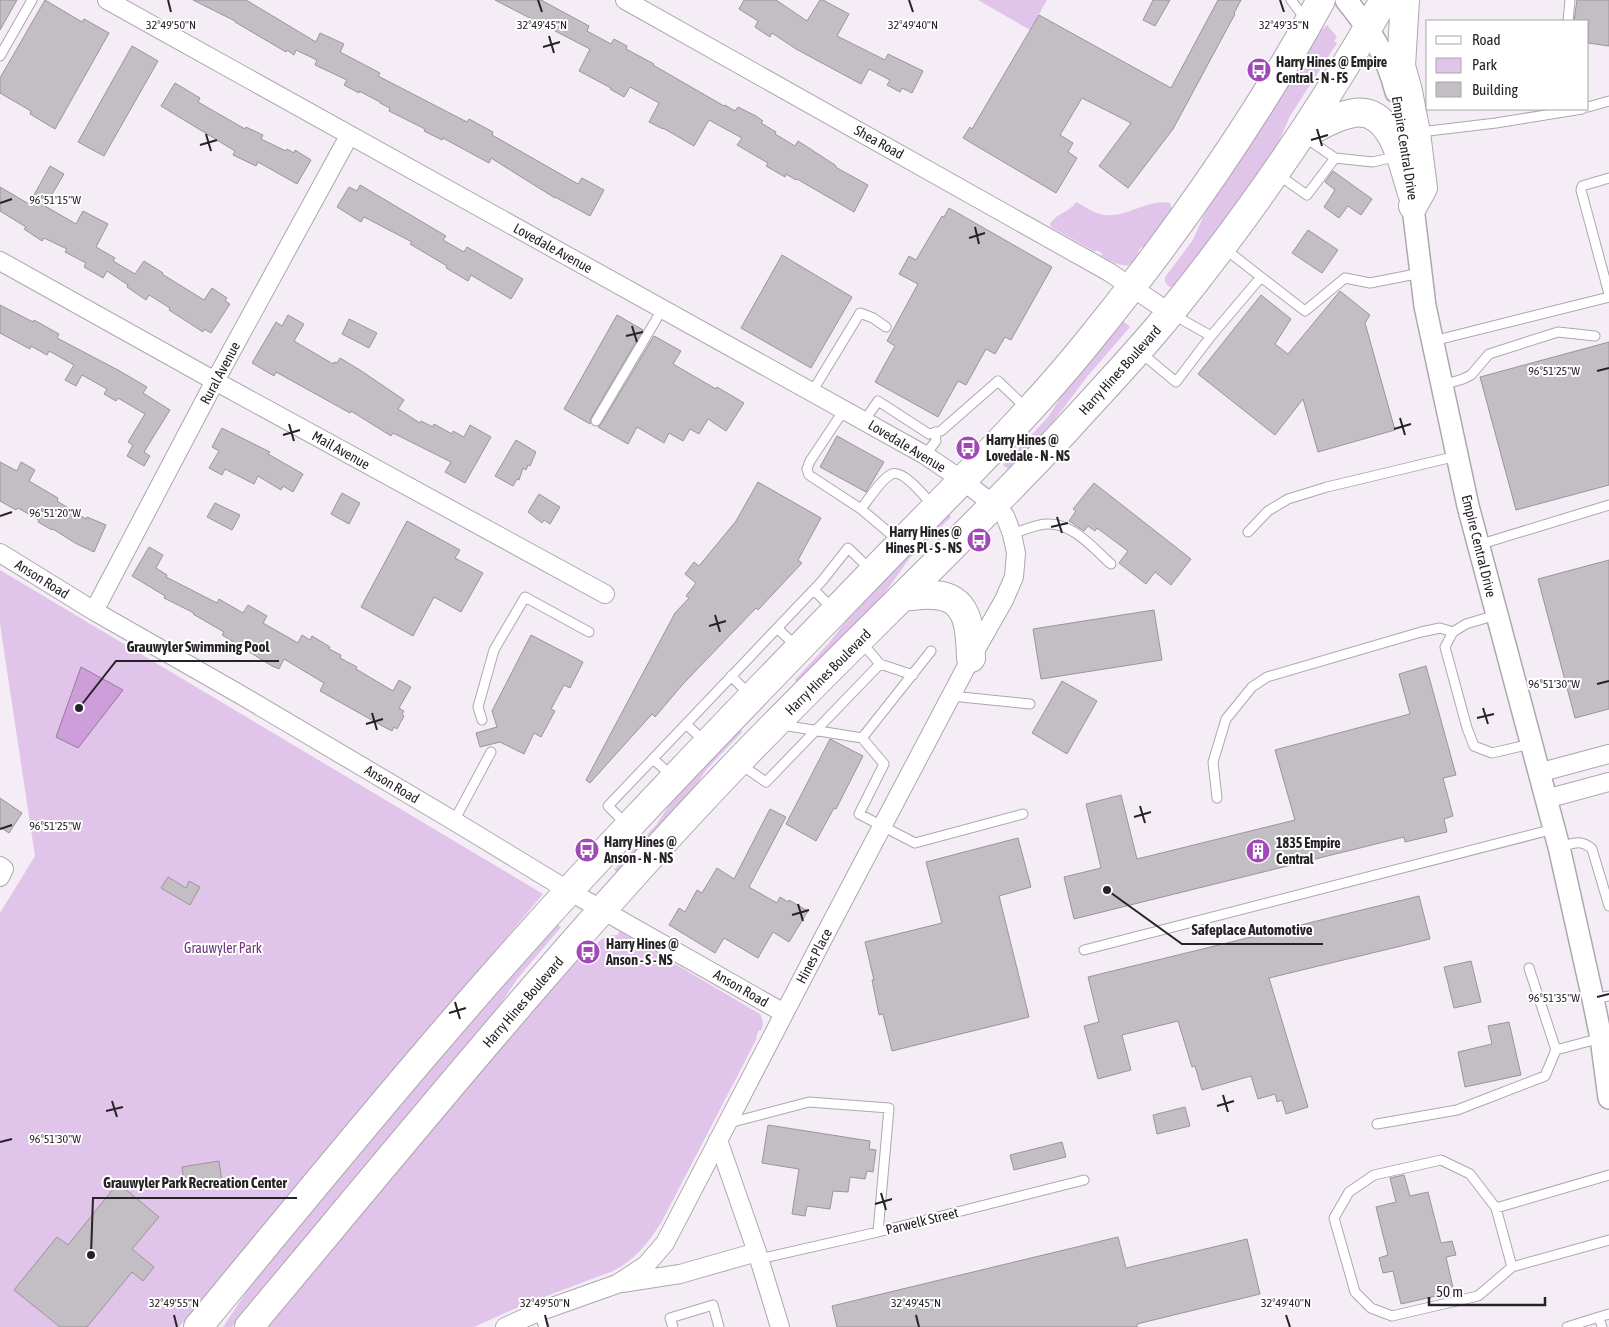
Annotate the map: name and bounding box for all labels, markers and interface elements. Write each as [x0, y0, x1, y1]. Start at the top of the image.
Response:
text: 32°49'50"N [146, 18, 196, 32]
text: 32°49'45"N [517, 18, 567, 32]
text: 32°49'40"N [888, 18, 938, 32]
text: 32°49'35"N [1259, 18, 1309, 32]
legend [1426, 20, 1589, 110]
text: Road [1472, 31, 1501, 48]
place label: Harry Hines @ Empire Central - N - FS [1276, 54, 1387, 86]
text: Park [1472, 56, 1497, 73]
bus stop icon: Harry Hines @ Empire Central - N - FS [1246, 57, 1272, 83]
text: Building [1472, 81, 1518, 98]
street label: Empire Central Drive [1389, 95, 1421, 201]
street label: Shea Road [851, 122, 907, 162]
text: 96°51'15"W [29, 193, 81, 207]
street label: Lovedale Avenue [511, 220, 595, 276]
street label: Harry Hines Boulevard [1076, 322, 1164, 418]
street label: Rural Avenue [197, 339, 243, 407]
text: 96°51'25"W [1528, 364, 1580, 378]
street label: Lovedale Avenue [865, 417, 949, 475]
street label: Mail Avenue [309, 428, 373, 472]
place label: Harry Hines @ Lovedale - N - NS [986, 432, 1070, 464]
bus stop icon: Harry Hines @ Lovedale - N - NS [955, 435, 981, 461]
street label: Empire Central Drive [1459, 493, 1499, 599]
text: 96°51'20"W [29, 506, 81, 520]
place label: Harry Hines @ Hines Pl - S - NS [885, 524, 962, 556]
bus stop icon: Harry Hines @ Hines Pl - S - NS [966, 527, 992, 553]
street label: Anson Road [12, 556, 72, 602]
street label: Harry Hines Boulevard [782, 626, 874, 718]
callout: Grauwyler Swimming Pool [116, 631, 279, 661]
text: Grauwyler Swimming Pool [126, 638, 271, 655]
text: 96°51'30"W [1528, 677, 1580, 691]
street label: Anson Road [362, 762, 422, 806]
text: 96°51'25"W [29, 819, 81, 833]
place label: Harry Hines @ Anson - N - NS [603, 834, 677, 866]
place label: 1835 Empire Central [1276, 835, 1341, 867]
bus stop icon: Harry Hines @ Anson - N - NS [574, 837, 600, 863]
building icon: 1835 Empire Central [1245, 838, 1271, 864]
callout: Safeplace Automotive [1182, 914, 1323, 944]
text: Safeplace Automotive [1192, 921, 1313, 938]
street label: Hines Place [793, 926, 835, 986]
place label: Harry Hines @ Anson - S - NS [605, 936, 679, 968]
bus stop icon: Harry Hines @ Anson - S - NS [575, 939, 601, 965]
park label: Grauwyler Park [184, 940, 262, 956]
street label: Harry Hines Boulevard [479, 953, 567, 1051]
street label: Anson Road [711, 966, 771, 1010]
text: 96°51'35"W [1528, 991, 1580, 1005]
text: 96°51'30"W [29, 1132, 81, 1146]
callout: Grauwyler Park Recreation Center [93, 1168, 297, 1198]
text: Grauwyler Park Recreation Center [103, 1174, 288, 1191]
street label: Parwelk Street [884, 1204, 960, 1238]
scale bar [1429, 1274, 1545, 1306]
text: 50 m [1436, 1283, 1463, 1300]
text: 32°49'55"N [149, 1296, 199, 1310]
text: 32°49'50"N [520, 1296, 570, 1310]
text: 32°49'45"N [891, 1296, 941, 1310]
text: 32°49'40"N [1261, 1296, 1311, 1310]

